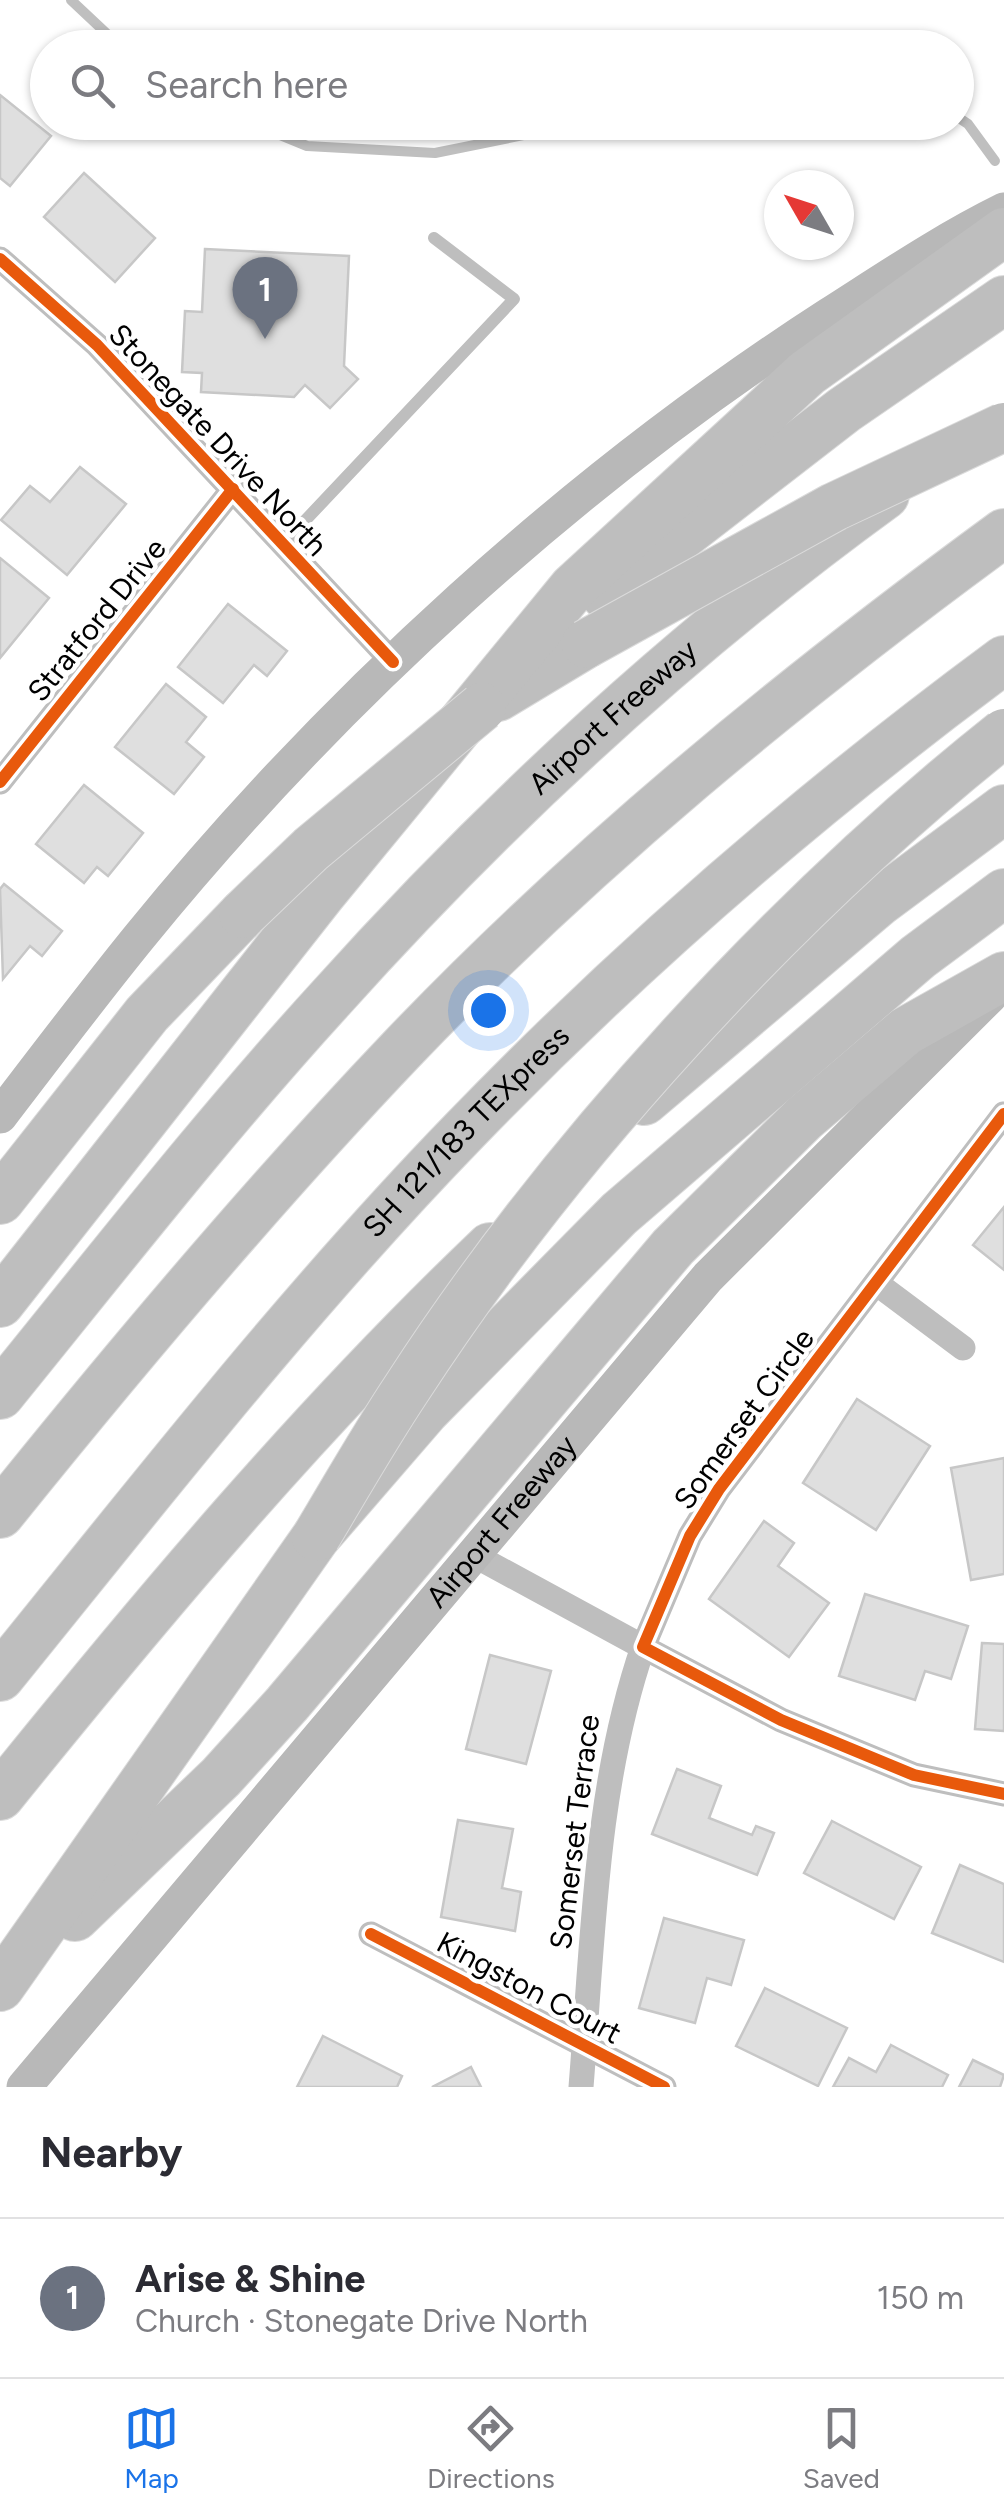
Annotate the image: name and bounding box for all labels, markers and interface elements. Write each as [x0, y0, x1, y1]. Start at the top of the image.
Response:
search box [30, 30, 974, 140]
icon: search [65, 58, 120, 113]
text: Search here [145, 62, 348, 108]
north arrow [764, 170, 854, 260]
pin: 1 [232, 256, 298, 339]
street label: Stonegate Drive North [101, 316, 335, 563]
street label: Stratford Drive [19, 531, 174, 709]
street label: Airport Freeway [520, 631, 705, 802]
your location [463, 985, 514, 1036]
street label: SH 121/183 TEXpress [355, 1017, 577, 1245]
street label: Somerset Circle [665, 1321, 822, 1517]
street label: Airport Freeway [418, 1427, 584, 1615]
street label: Somerset Terrace [542, 1712, 607, 1951]
street label: Kingston Court [431, 1923, 628, 2052]
text: Nearby [40, 2127, 182, 2178]
text: Arise & Shine [135, 2256, 365, 2302]
text: 1 [66, 2279, 79, 2317]
text: 150 m [877, 2279, 964, 2317]
text: Church · Stonegate Drive North [135, 2302, 588, 2340]
tab: Map [124, 2401, 179, 2495]
tab: Directions [427, 2401, 555, 2495]
tab: Saved [803, 2401, 880, 2495]

